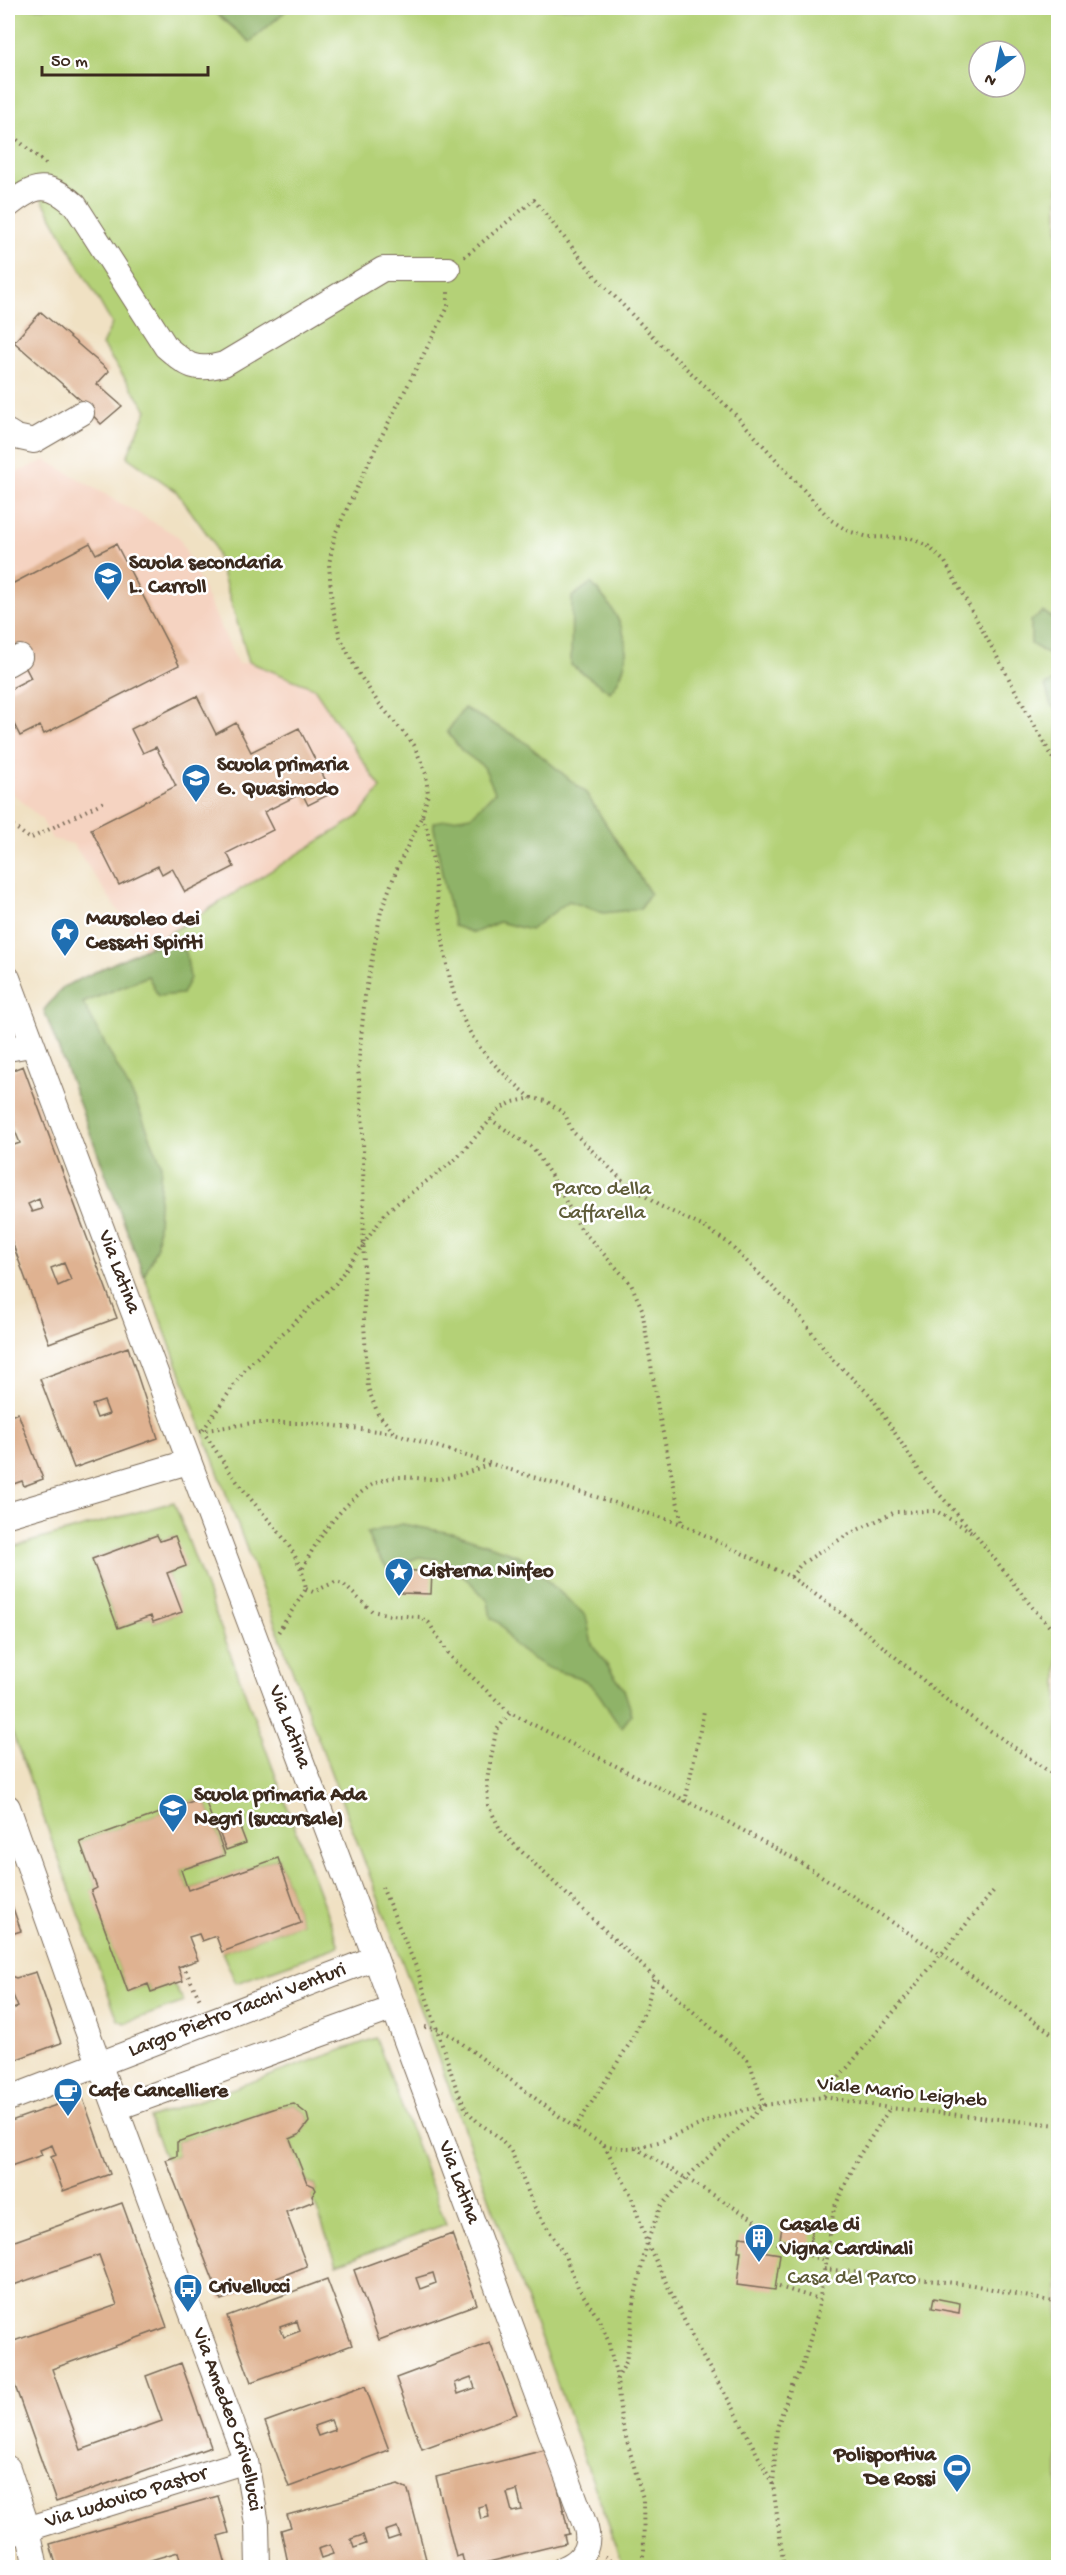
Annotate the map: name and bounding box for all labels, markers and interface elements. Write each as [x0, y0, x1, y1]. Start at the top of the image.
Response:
scale bar [42, 39, 208, 77]
north arrow [967, 39, 1027, 99]
text: 50 m [51, 52, 88, 73]
text: N [981, 68, 1000, 90]
place label: Scuola secondaria L. Carroll [129, 552, 283, 601]
school or university icon: Scuola secondaria L. Carroll [92, 560, 124, 602]
place label: Scuola primaria G. Quasimodo [217, 754, 350, 803]
school or university icon: Scuola primaria G. Quasimodo [180, 762, 212, 804]
place label: Mausoleo dei Cessati Spiriti [85, 908, 203, 957]
place icon: Mausoleo dei Cessati Spiriti [49, 916, 81, 958]
park label: Parco della Caffarella [552, 1178, 652, 1227]
street label: Via Latina [91, 1226, 146, 1318]
place icon: Cisterna Ninfeo [383, 1556, 415, 1598]
place label: Cisterna Ninfeo [419, 1560, 554, 1585]
street label: Via Latina [261, 1681, 316, 1773]
place label: Scuola primaria Ada Negri (succursale) [194, 1784, 368, 1833]
school or university icon: Scuola primaria Ada Negri (succursale) [157, 1792, 189, 1834]
street label: Largo Pietro Tacchi Venturi [125, 1958, 350, 2064]
street label: Viale Mario Leigheb [815, 2073, 988, 2115]
cafe icon: Cafe Cancelliere [52, 2076, 84, 2118]
place label: Cafe Cancelliere [88, 2080, 229, 2105]
street label: Via Latina [431, 2136, 486, 2229]
place label: Casale di Vigna Cardinali [779, 2214, 913, 2263]
building icon: Casale di Vigna Cardinali [743, 2222, 775, 2264]
park label: Casa del Parco [788, 2267, 917, 2292]
bus stop icon: Crivellucci [172, 2272, 204, 2314]
place label: Crivellucci [208, 2276, 290, 2301]
street label: Via Amedeo Crivellucci [185, 2324, 267, 2513]
place label: Polisportiva De Rossi [833, 2444, 937, 2493]
sports icon: Polisportiva De Rossi [941, 2452, 973, 2494]
street label: Via Ludovico Pastor [41, 2461, 212, 2535]

